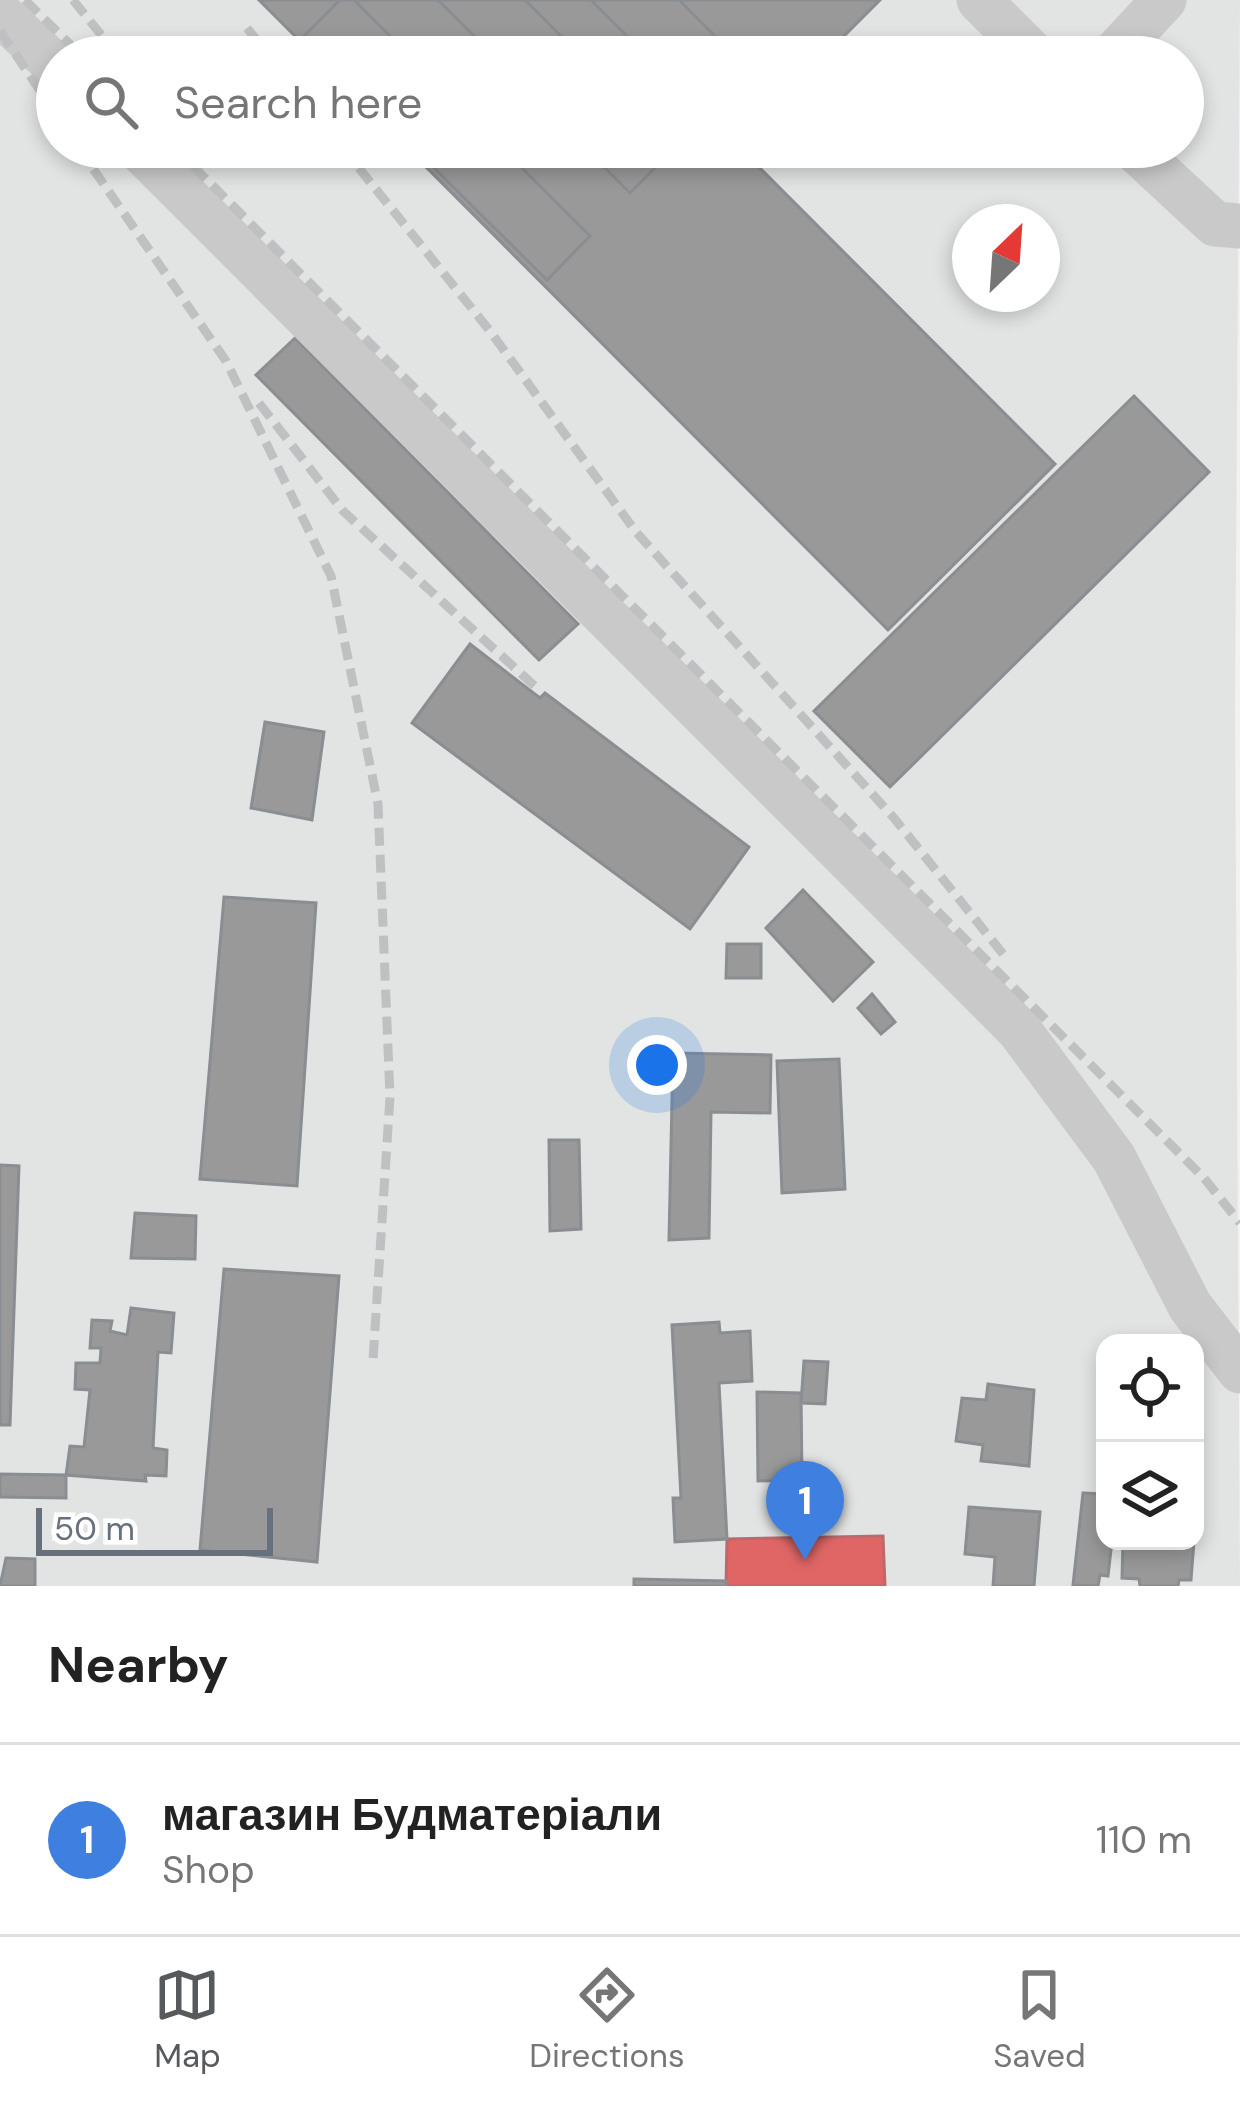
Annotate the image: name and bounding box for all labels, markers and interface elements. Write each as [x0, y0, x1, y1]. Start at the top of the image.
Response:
search box [36, 36, 1204, 168]
icon: search [78, 69, 144, 135]
text: Search here [174, 73, 422, 132]
north arrow [952, 204, 1060, 312]
your location [627, 1035, 687, 1095]
map controls [1096, 1334, 1204, 1550]
button: locate [1096, 1334, 1204, 1442]
button: layers [1096, 1442, 1204, 1550]
pin: 1 [766, 1461, 844, 1560]
scale bar [36, 1502, 273, 1555]
text: 50 m [54, 1507, 135, 1550]
text: Nearby [48, 1631, 229, 1698]
text: магазин Будматеріали [162, 1785, 662, 1844]
text: 1 [80, 1814, 94, 1865]
text: 110 m [1096, 1814, 1192, 1865]
text: Shop [162, 1844, 255, 1895]
tab: Map [154, 1962, 221, 2077]
tab: Directions [529, 1962, 685, 2077]
tab: Saved [993, 1962, 1086, 2077]

